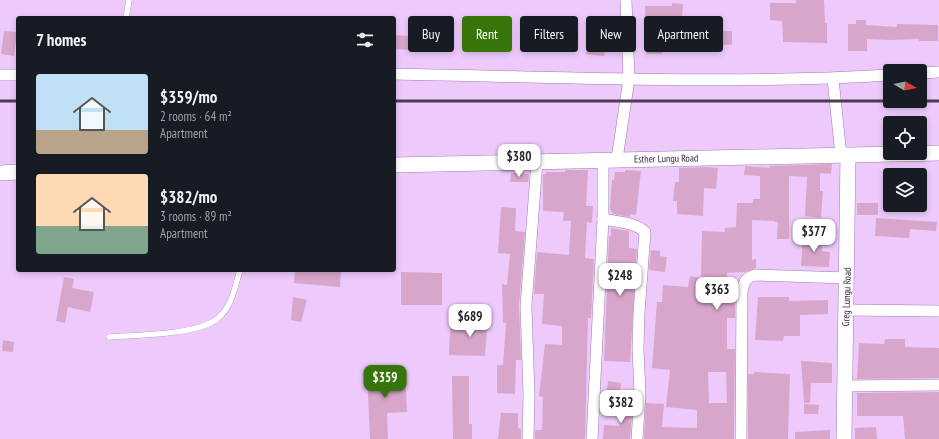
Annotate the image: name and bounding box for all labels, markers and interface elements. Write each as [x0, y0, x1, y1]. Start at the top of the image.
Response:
chip: Buy [408, 16, 454, 52]
chip: Rent [462, 16, 512, 52]
chip: Filters [520, 16, 578, 52]
chip: New [586, 16, 636, 52]
chip: Apartment [644, 16, 723, 52]
text: 7 homes [36, 29, 87, 51]
icon: filters [354, 29, 376, 51]
north arrow [883, 64, 927, 108]
map controls [883, 64, 927, 212]
text: $359/mo [160, 86, 217, 108]
icon: home [68, 90, 116, 138]
text: 2 rooms · 64 m² [160, 108, 232, 125]
button: locate [883, 116, 927, 160]
text: Apartment [160, 125, 208, 142]
pin: $380 [495, 144, 543, 178]
text: $380 [507, 148, 531, 165]
street label: Esther Lungu Road [634, 151, 698, 166]
button: layers [883, 168, 927, 212]
text: $382/mo [160, 186, 217, 208]
icon: home [68, 190, 116, 238]
text: 3 rooms · 89 m² [160, 208, 232, 225]
pin: $377 [790, 219, 838, 253]
text: $377 [802, 223, 826, 240]
text: Apartment [160, 225, 208, 242]
pin: $248 [596, 263, 644, 297]
text: $248 [608, 267, 632, 284]
street label: Greg Lungu Road [839, 267, 854, 327]
pin: $363 [693, 277, 741, 311]
text: $363 [705, 281, 729, 298]
pin: $689 [446, 304, 494, 338]
text: $689 [458, 308, 482, 325]
pin: $359 [361, 365, 409, 399]
text: $359 [373, 369, 397, 386]
pin: $382 [597, 390, 645, 424]
text: $382 [609, 394, 633, 411]

